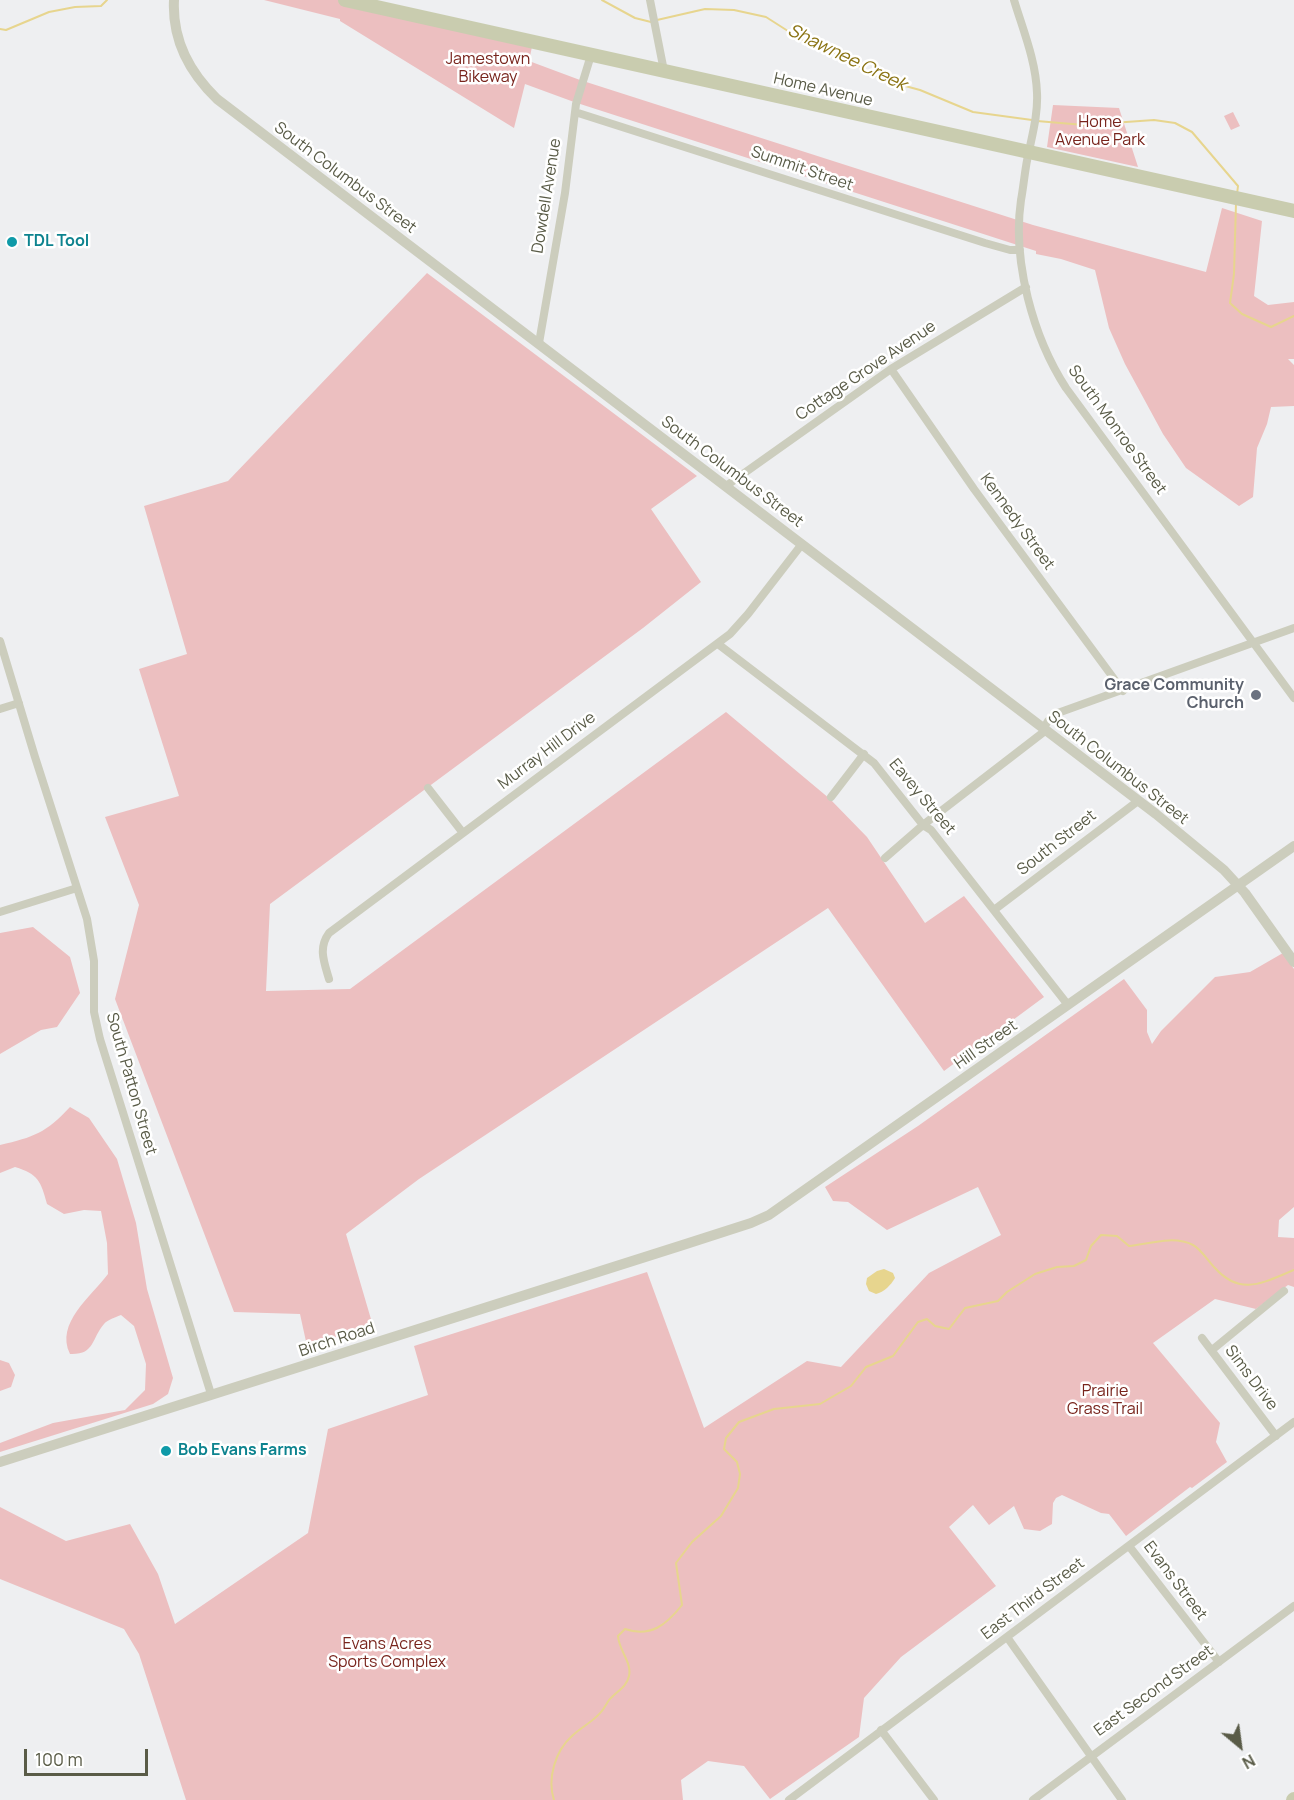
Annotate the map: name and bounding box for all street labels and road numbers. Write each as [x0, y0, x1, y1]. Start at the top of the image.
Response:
street label: Home Avenue [772, 69, 874, 111]
street label: South Columbus Street [270, 118, 420, 238]
street label: Dowdell Avenue [528, 137, 566, 255]
street label: Summit Street [748, 143, 856, 195]
street label: Cottage Grove Avenue [792, 317, 940, 425]
street label: South Monroe Street [1064, 362, 1170, 498]
street label: South Columbus Street [657, 412, 807, 532]
street label: Kennedy Street [976, 470, 1058, 574]
street label: South Columbus Street [1044, 707, 1192, 829]
street label: Murray Hill Drive [495, 708, 599, 794]
street label: Eavey Street [885, 755, 959, 839]
street label: South Street [1014, 806, 1100, 880]
street label: South Patton Street [101, 1011, 161, 1157]
street label: Hill Street [951, 1016, 1021, 1074]
street label: Birch Road [297, 1319, 377, 1361]
street label: Sims Drive [1220, 1342, 1282, 1414]
street label: Evans Street [1139, 1538, 1211, 1624]
street label: East Third Street [978, 1554, 1088, 1644]
street label: East Second Street [1091, 1641, 1217, 1741]

